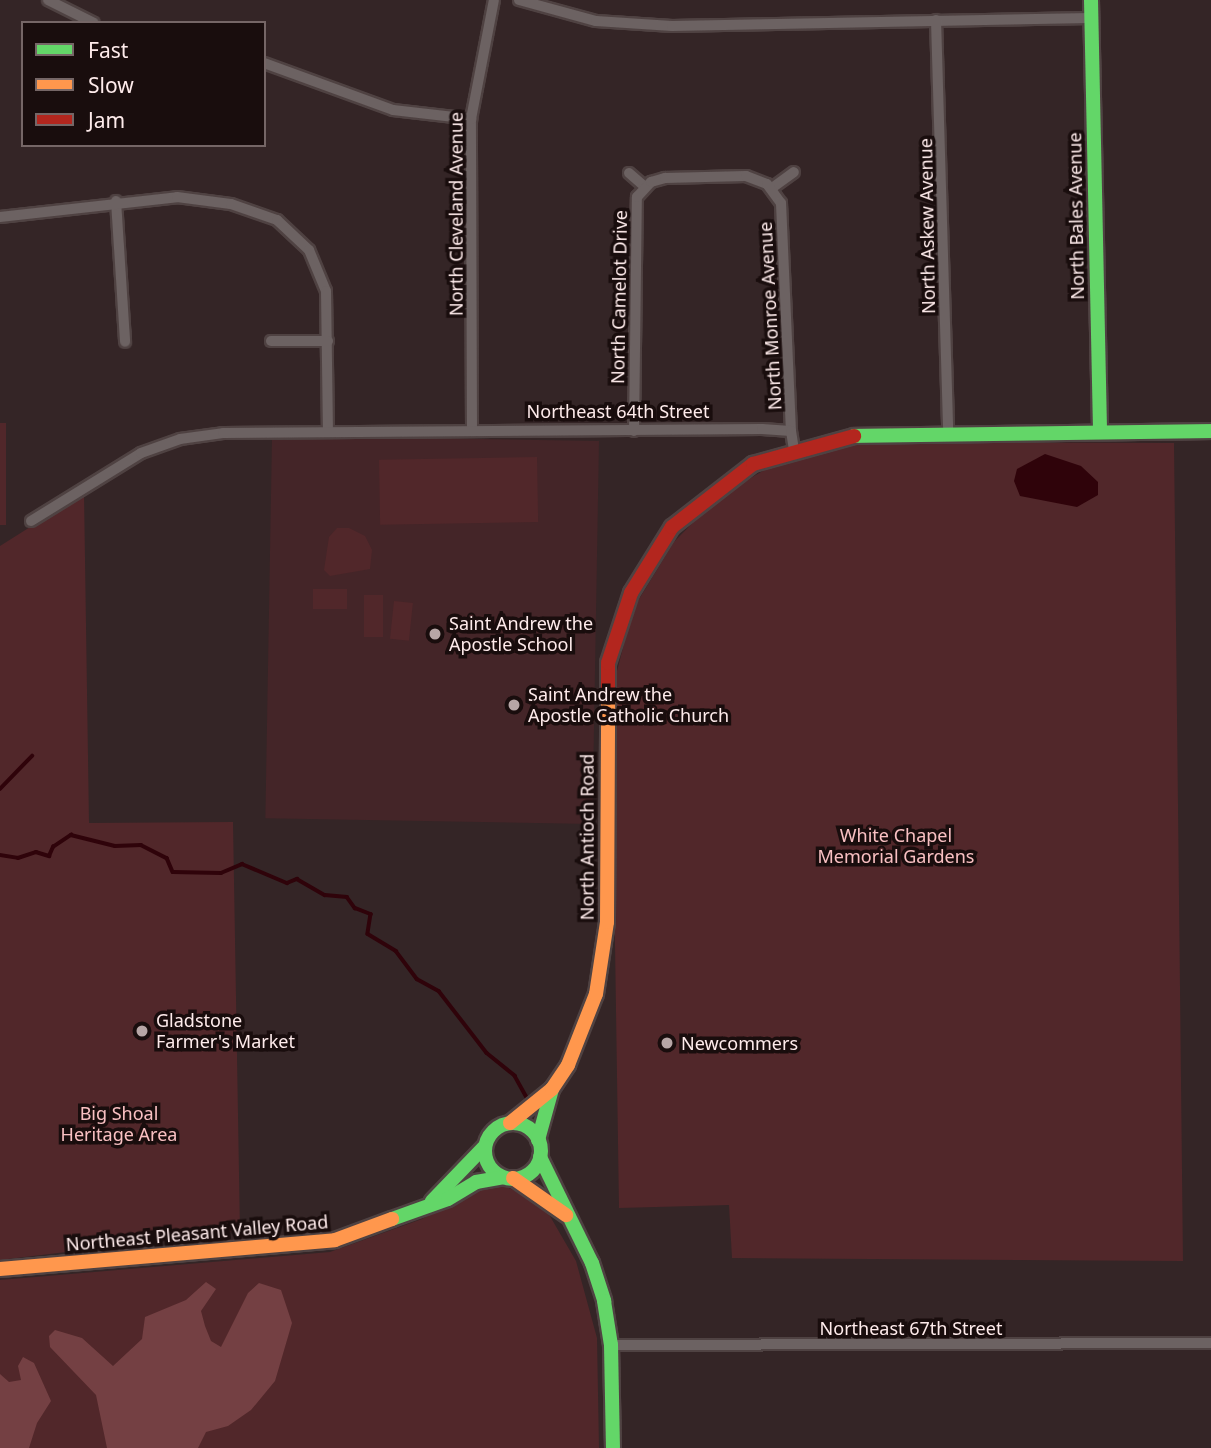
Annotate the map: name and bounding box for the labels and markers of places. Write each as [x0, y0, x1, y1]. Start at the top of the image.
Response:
place label: Saint Andrew the Apostle School [449, 613, 593, 656]
marker: Saint Andrew the Apostle School [427, 626, 443, 642]
place label: Saint Andrew the Apostle Catholic Church [528, 684, 729, 726]
marker: Saint Andrew the Apostle Catholic Church [506, 697, 522, 713]
place label: Gladstone Farmer's Market [156, 1010, 295, 1052]
marker: Gladstone Farmer's Market [134, 1023, 150, 1039]
place label: Newcommers [681, 1032, 798, 1054]
marker: Newcommers [659, 1035, 675, 1051]

